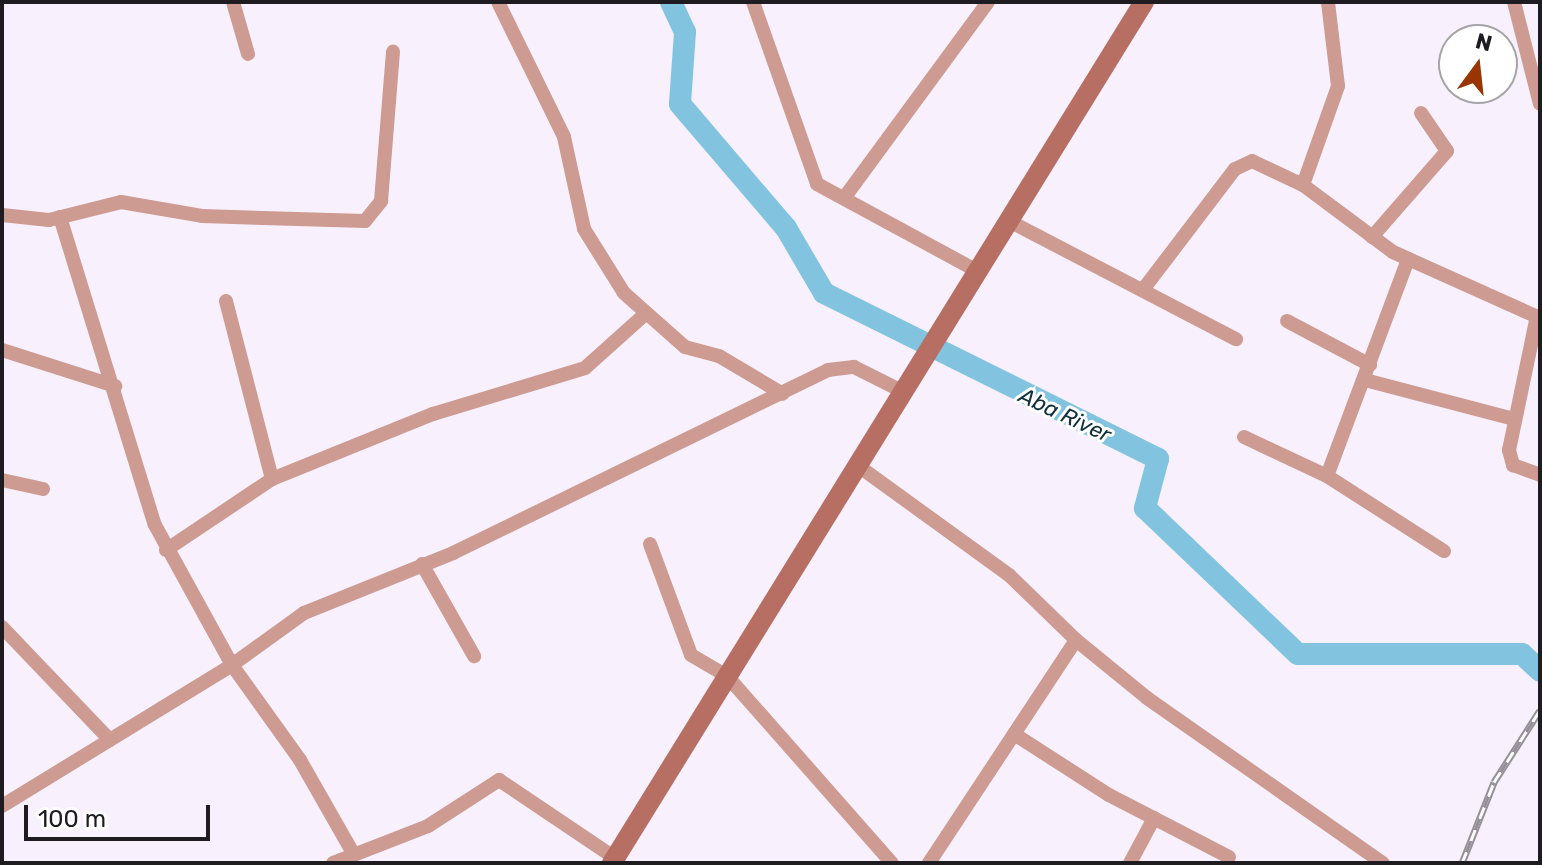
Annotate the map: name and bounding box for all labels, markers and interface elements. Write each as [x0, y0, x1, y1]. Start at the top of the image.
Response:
north arrow [1438, 24, 1518, 104]
text: N [1473, 27, 1495, 57]
water label: Aba River [1015, 382, 1115, 448]
scale bar [28, 789, 214, 839]
text: 100 m [38, 805, 106, 833]

